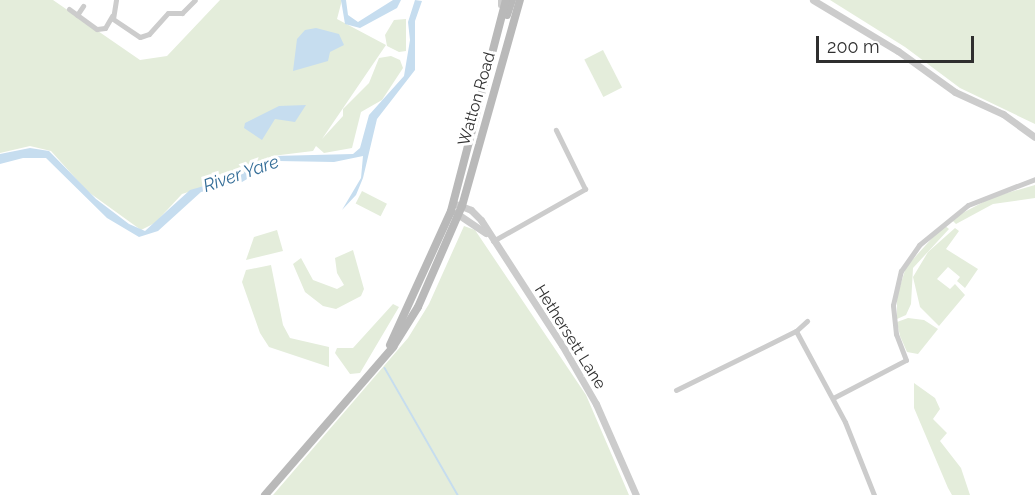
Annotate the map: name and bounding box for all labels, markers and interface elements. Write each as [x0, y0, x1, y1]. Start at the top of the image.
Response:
scale bar [819, 24, 976, 62]
text: 200 m [827, 36, 880, 57]
street label: Watton Road [454, 50, 500, 148]
water label: River Yare [200, 151, 282, 197]
street label: Hethersett Lane [530, 281, 610, 393]

